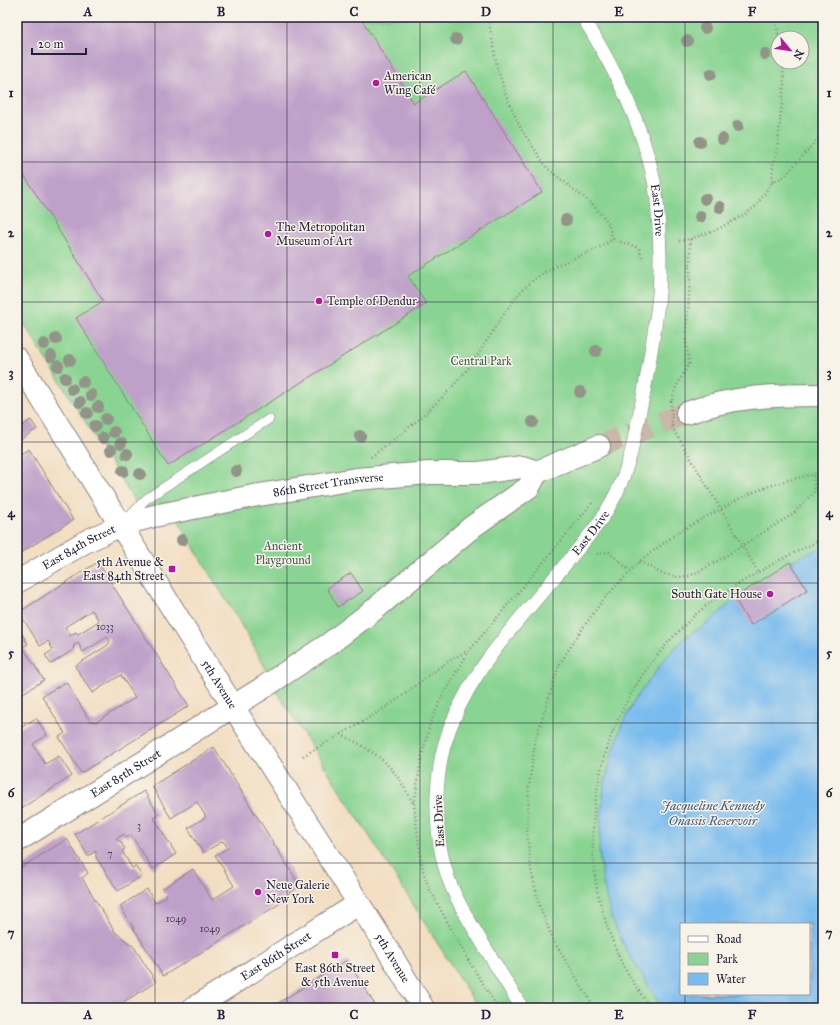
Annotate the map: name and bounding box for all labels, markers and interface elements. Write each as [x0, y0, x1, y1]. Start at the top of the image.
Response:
text: A [83, 4, 93, 20]
text: B [217, 4, 226, 20]
text: C [350, 4, 359, 20]
text: D [481, 4, 491, 20]
text: E [614, 4, 624, 20]
text: F [748, 4, 757, 20]
scale bar [32, 30, 86, 56]
north arrow [770, 30, 810, 70]
text: 20 m [38, 37, 64, 51]
text: N [790, 47, 806, 62]
place label: American Wing Café [383, 69, 436, 98]
marker: American Wing Café [371, 78, 381, 88]
text: 1 [8, 85, 14, 101]
text: 1 [826, 85, 832, 101]
street label: East Drive [648, 183, 666, 237]
place label: The Metropolitan Museum of Art [276, 220, 365, 248]
text: 2 [8, 225, 15, 241]
text: 2 [826, 225, 833, 241]
marker: The Metropolitan Museum of Art [263, 229, 273, 239]
place label: Temple of Dendur [327, 294, 417, 308]
marker: Temple of Dendur [314, 296, 324, 306]
park label: Central Park [451, 354, 512, 368]
text: 3 [8, 365, 14, 381]
text: 3 [826, 365, 832, 381]
street label: 86th Street Transverse [272, 470, 384, 500]
text: 4 [7, 505, 15, 521]
text: 4 [825, 505, 833, 521]
street label: East Drive [569, 508, 612, 558]
street label: East 84th Street [40, 521, 118, 573]
park label: Ancient Playground [255, 539, 311, 568]
place label: 5th Avenue & East 84th Street [83, 555, 165, 583]
marker: 5th Avenue & East 84th Street [167, 564, 177, 574]
place label: South Gate House [671, 587, 762, 601]
marker: South Gate House [765, 589, 775, 599]
house number: 1033 [96, 621, 114, 633]
text: 5 [8, 645, 15, 661]
text: 5 [826, 645, 833, 661]
street label: 5th Avenue [199, 657, 240, 711]
street label: East 85th Street [88, 746, 164, 800]
text: 6 [8, 785, 16, 801]
text: 6 [826, 785, 834, 801]
street label: East Drive [431, 794, 447, 848]
water label: Jacqueline Kennedy Onassis Reservoir [661, 798, 765, 829]
house number: 3 [137, 820, 141, 832]
house number: 7 [107, 848, 113, 860]
place label: Neue Galerie New York [266, 878, 330, 906]
marker: Neue Galerie New York [253, 887, 263, 897]
house number: 1049 [166, 913, 186, 925]
house number: 1049 [200, 923, 220, 935]
legend [680, 923, 810, 995]
text: 7 [8, 925, 15, 941]
text: 7 [826, 925, 833, 941]
street label: East 86th Street [238, 928, 314, 984]
street label: 5th Avenue [372, 931, 413, 985]
text: Road [716, 932, 742, 946]
marker: East 86th Street & 5th Avenue [330, 950, 340, 960]
text: Park [716, 952, 738, 966]
place label: East 86th Street & 5th Avenue [295, 961, 376, 989]
text: Water [716, 972, 746, 986]
text: A [83, 1007, 93, 1023]
text: B [217, 1007, 226, 1023]
text: C [350, 1007, 359, 1023]
text: D [481, 1007, 491, 1023]
text: E [614, 1007, 624, 1023]
text: F [748, 1007, 757, 1023]

